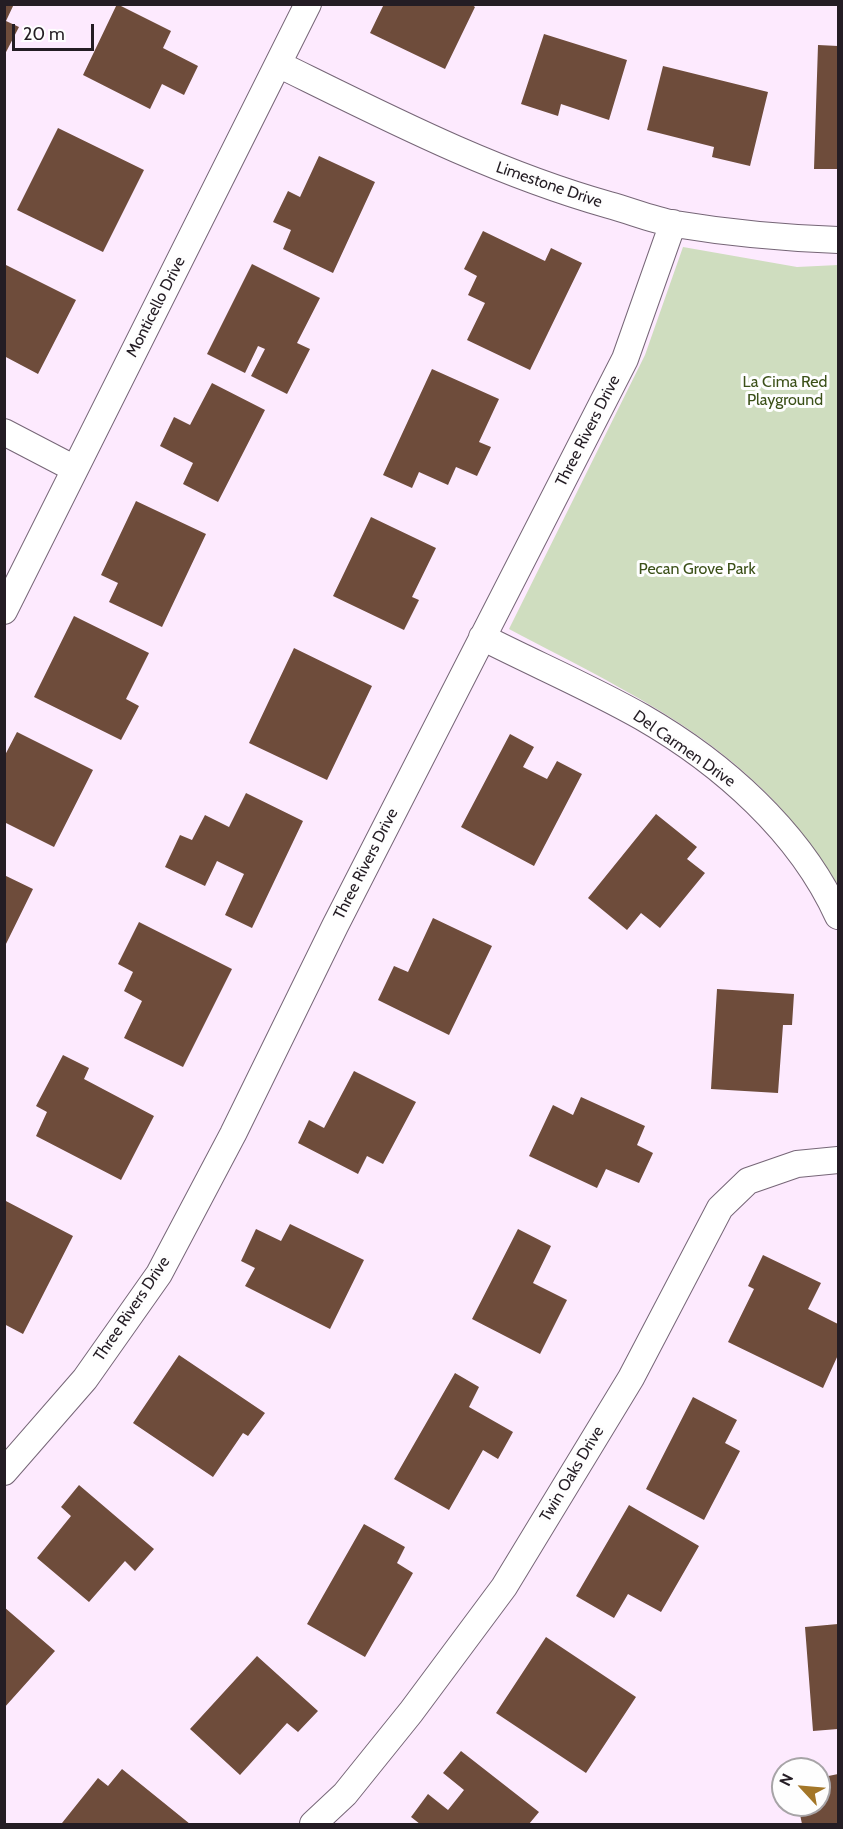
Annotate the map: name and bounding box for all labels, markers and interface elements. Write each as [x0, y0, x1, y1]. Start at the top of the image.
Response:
scale bar [15, 12, 98, 50]
text: 20 m [23, 23, 65, 45]
street label: Limestone Drive [493, 158, 605, 212]
street label: Monticello Drive [122, 254, 190, 360]
street label: Three Rivers Drive [552, 372, 624, 490]
park label: La Cima Red Playground [743, 372, 827, 410]
park label: Pecan Grove Park [638, 559, 756, 579]
street label: Del Carmen Drive [629, 707, 739, 791]
street label: Three Rivers Drive [330, 805, 402, 923]
street label: Three Rivers Drive [90, 1253, 174, 1365]
street label: Twin Oaks Drive [536, 1423, 608, 1525]
north arrow [771, 1757, 831, 1817]
text: N [775, 1771, 797, 1789]

